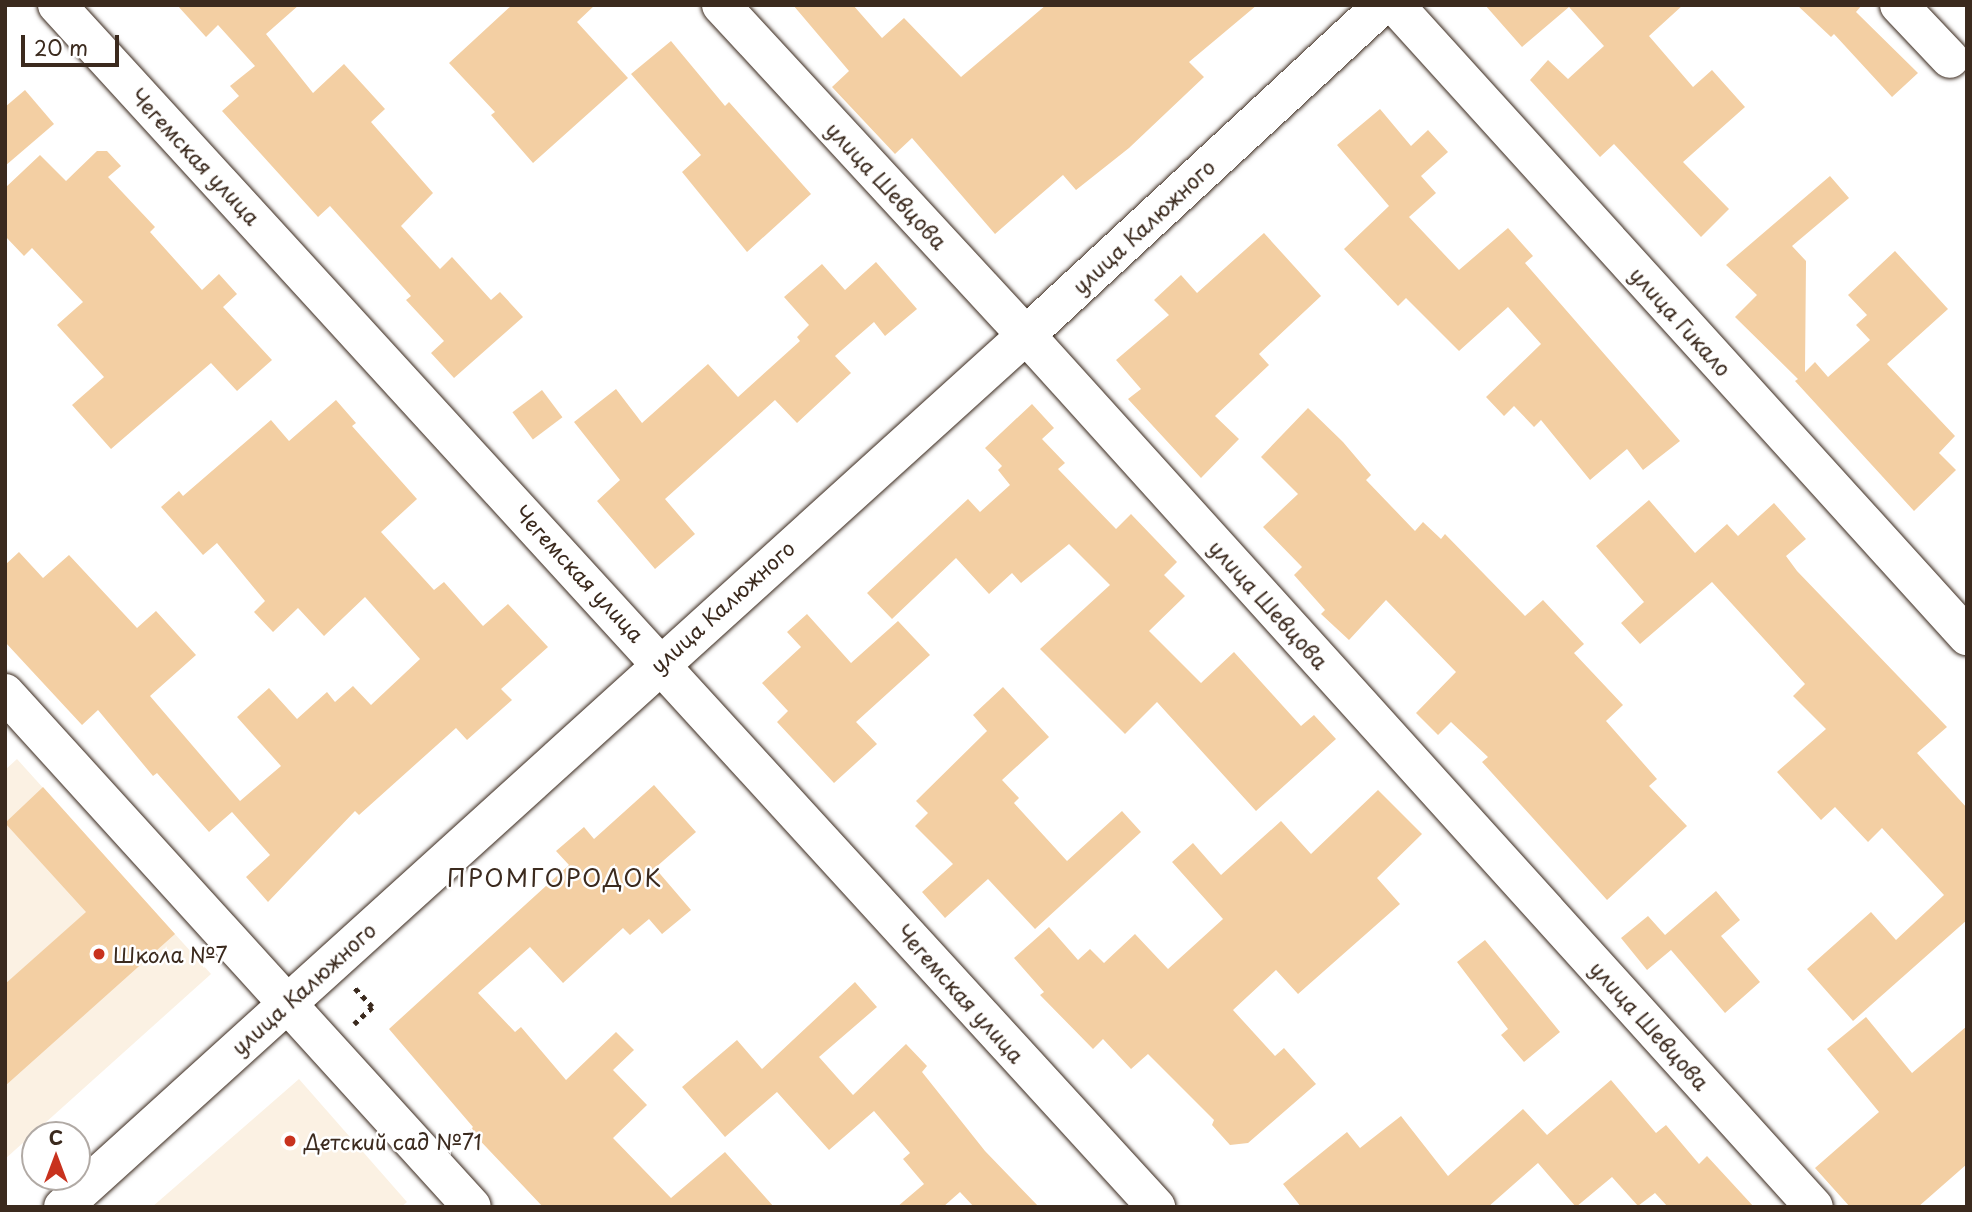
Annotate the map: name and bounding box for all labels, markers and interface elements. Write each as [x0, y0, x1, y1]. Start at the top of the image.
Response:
scale bar [24, 21, 122, 65]
text: 20 m [34, 31, 88, 63]
street label: Чегемская улица [126, 82, 266, 230]
street label: улица Шевцова [821, 116, 953, 254]
street label: улица Калюжного [1066, 153, 1220, 299]
street label: улица Гикало [1625, 261, 1737, 381]
street label: Чегемская улица [510, 499, 650, 647]
street label: улица Калюжного [645, 534, 799, 678]
street label: улица Шевцова [1204, 534, 1334, 674]
district label: ПРОМГОРОДОК [450, 864, 660, 892]
street label: улица Калюжного [226, 916, 380, 1060]
street label: Чегемская улица [892, 918, 1030, 1068]
place label: Школа №7 [113, 941, 228, 967]
marker: Школа №7 [91, 946, 107, 962]
street label: улица Шевцова [1585, 955, 1715, 1095]
north arrow [21, 1121, 91, 1191]
text: С [49, 1123, 63, 1151]
place label: Детский сад №71 [304, 1128, 483, 1154]
marker: Детский сад №71 [282, 1133, 298, 1149]

